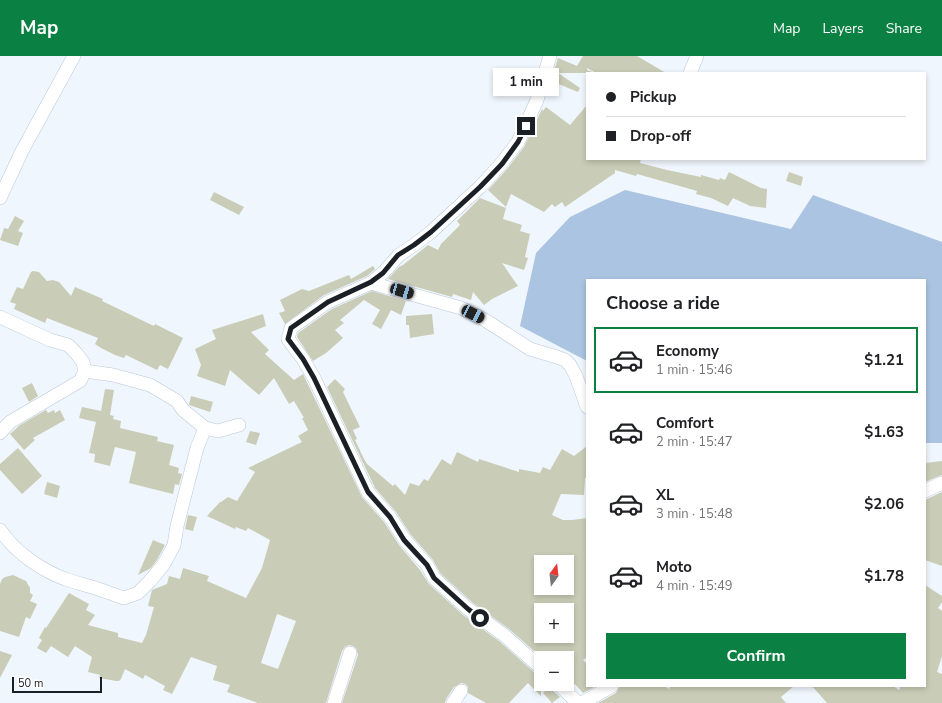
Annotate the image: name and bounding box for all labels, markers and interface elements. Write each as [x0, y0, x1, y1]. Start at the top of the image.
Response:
text: Map [20, 15, 58, 41]
text: Map [773, 19, 800, 38]
text: Layers [822, 19, 864, 38]
text: Share [886, 19, 922, 38]
callout: 1 min [493, 68, 559, 96]
text: 1 min [509, 73, 543, 91]
text: Pickup [630, 87, 676, 107]
route end [517, 117, 535, 135]
text: Drop-off [630, 126, 691, 146]
car [389, 282, 415, 300]
text: Choose a ride [606, 291, 720, 315]
car [460, 303, 486, 325]
text: Economy [656, 341, 719, 361]
icon: car [608, 342, 644, 378]
text: $1.21 [864, 350, 904, 370]
text: 1 min · 15:46 [656, 361, 732, 379]
text: Comfort [656, 413, 713, 433]
icon: car [608, 414, 644, 450]
text: $1.63 [864, 422, 904, 442]
text: 2 min · 15:47 [656, 433, 732, 451]
text: XL [656, 485, 675, 505]
icon: car [608, 486, 644, 522]
text: $2.06 [864, 494, 904, 514]
text: 3 min · 15:48 [656, 505, 732, 523]
north arrow [534, 555, 574, 595]
map controls [534, 555, 574, 691]
text: Moto [656, 557, 692, 577]
icon: car [608, 558, 644, 594]
text: $1.78 [864, 566, 904, 586]
text: 4 min · 15:49 [656, 577, 732, 595]
button: + [534, 603, 574, 643]
route start [471, 609, 489, 627]
button: Confirm [606, 633, 906, 679]
button: − [534, 651, 574, 691]
scale bar [12, 675, 102, 694]
text: 50 m [18, 676, 43, 691]

